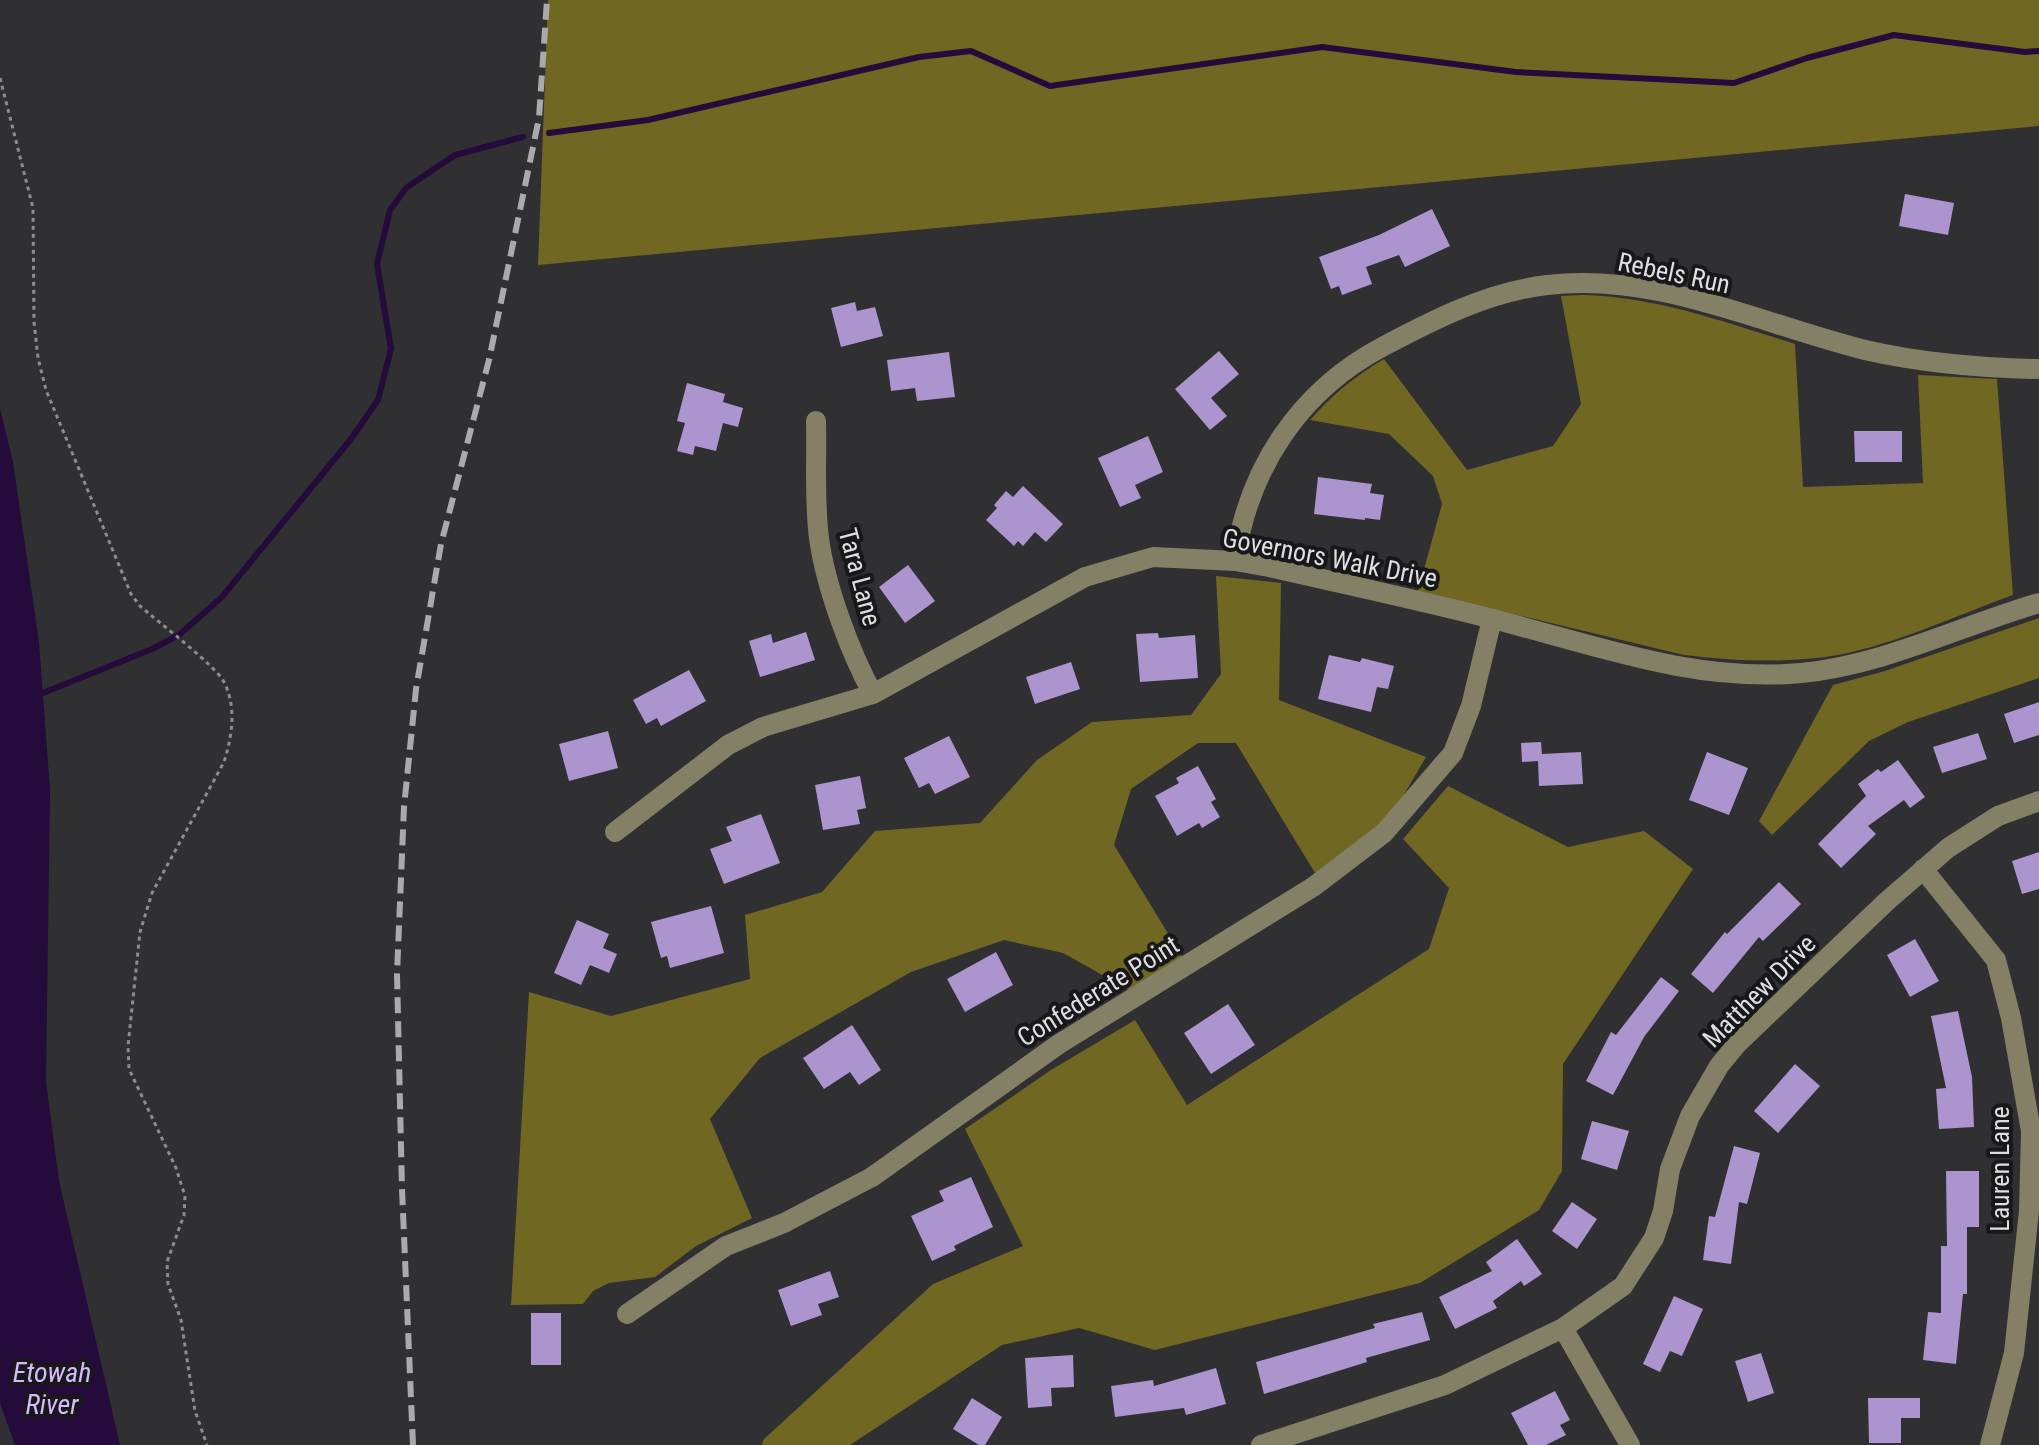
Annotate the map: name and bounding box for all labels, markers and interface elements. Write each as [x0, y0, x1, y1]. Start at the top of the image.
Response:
street label: Rebels Run [1615, 247, 1733, 299]
street label: Governors Walk Drive [1220, 522, 1440, 594]
street label: Tara Lane [833, 525, 887, 629]
street label: Matthew Drive [1696, 928, 1822, 1054]
street label: Confederate Point [1012, 929, 1184, 1053]
street label: Lauren Lane [1985, 1106, 2015, 1232]
water label: Etowah River [13, 1356, 91, 1421]

